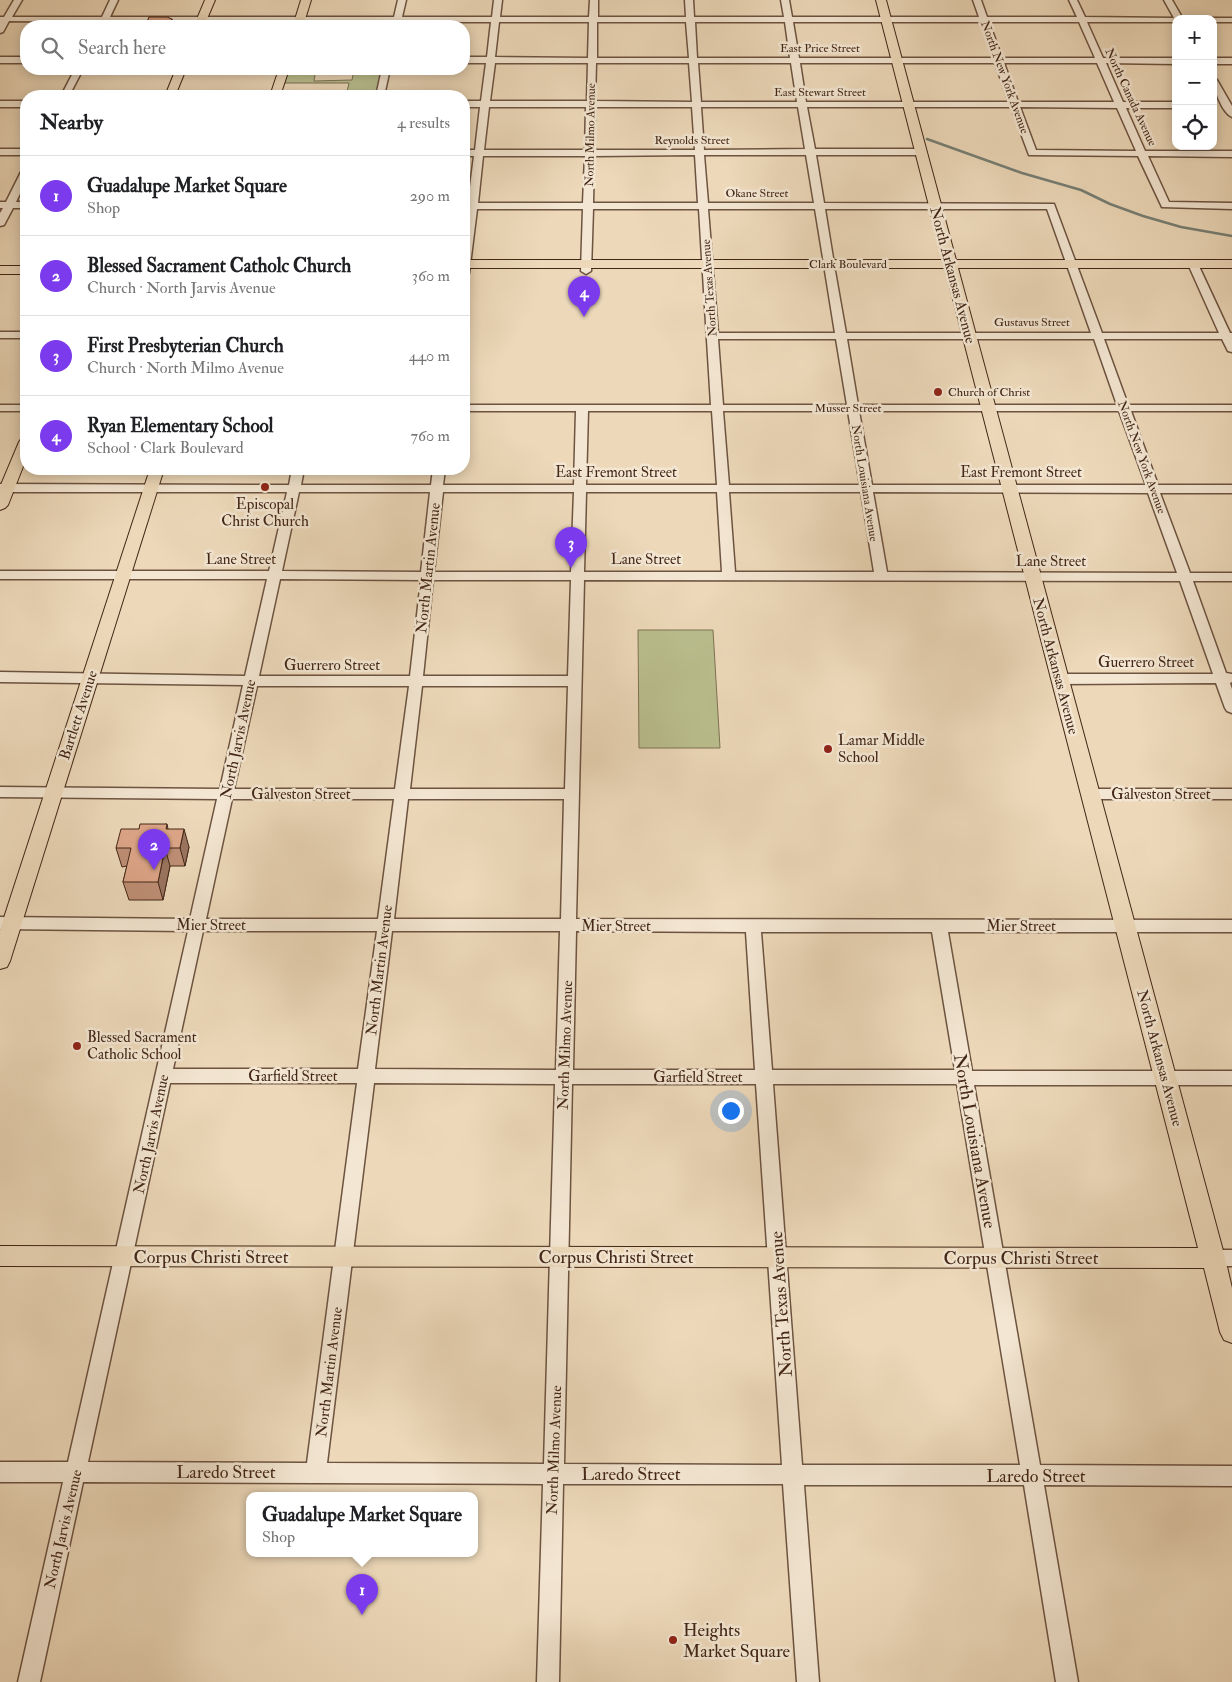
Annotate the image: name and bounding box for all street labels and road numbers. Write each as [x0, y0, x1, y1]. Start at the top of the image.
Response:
street label: North New York Avenue [977, 19, 1032, 136]
street label: East Price Street [780, 41, 860, 56]
street label: North Canada Avenue [1101, 46, 1160, 149]
street label: North Milmo Avenue [582, 83, 599, 187]
street label: East Stewart Street [774, 85, 866, 100]
street label: Reynolds Street [654, 133, 730, 148]
street label: Okane Street [726, 186, 789, 201]
street label: North Arkansas Avenue [925, 205, 980, 346]
street label: North Texas Avenue [699, 239, 720, 337]
street label: Clark Boulevard [809, 257, 887, 272]
street label: Gustavus Street [994, 315, 1070, 330]
street label: North New York Avenue [1114, 399, 1169, 516]
street label: Musser Street [815, 401, 882, 416]
street label: North Louisiana Avenue [848, 424, 881, 543]
street label: East Fremont Street [555, 463, 677, 482]
street label: East Fremont Street [960, 463, 1082, 482]
street label: North Martin Avenue [412, 502, 445, 634]
street label: Lane Street [206, 550, 276, 569]
street label: Lane Street [611, 550, 681, 569]
street label: Lane Street [1016, 552, 1086, 571]
street label: North Arkansas Avenue [1028, 596, 1083, 737]
street label: Guerrero Street [1098, 653, 1194, 672]
street label: Guerrero Street [284, 656, 380, 675]
street label: Bartlett Avenue [55, 668, 102, 762]
street label: North Jarvis Avenue [217, 678, 261, 801]
street label: Galveston Street [251, 785, 351, 804]
street label: Galveston Street [1111, 785, 1211, 804]
street label: North Martin Avenue [362, 904, 397, 1036]
street label: Mier Street [176, 916, 246, 935]
street label: Mier Street [581, 917, 651, 936]
street label: Mier Street [986, 917, 1056, 936]
street label: North Milmo Avenue [554, 980, 577, 1110]
street label: North Arkansas Avenue [1132, 988, 1187, 1129]
street label: North Louisiana Avenue [948, 1052, 1001, 1231]
street label: Garfield Street [248, 1067, 338, 1086]
street label: Garfield Street [653, 1068, 743, 1087]
street label: North Jarvis Avenue [130, 1073, 174, 1196]
street label: North Texas Avenue [765, 1230, 798, 1378]
street label: Corpus Christi Street [134, 1246, 289, 1269]
street label: Corpus Christi Street [539, 1246, 694, 1269]
street label: Corpus Christi Street [944, 1247, 1099, 1270]
street label: North Martin Avenue [312, 1306, 347, 1438]
street label: North Milmo Avenue [543, 1385, 566, 1515]
street label: Laredo Street [176, 1461, 276, 1484]
street label: Laredo Street [581, 1463, 681, 1486]
street label: Laredo Street [986, 1465, 1086, 1488]
street label: North Jarvis Avenue [41, 1468, 87, 1591]

